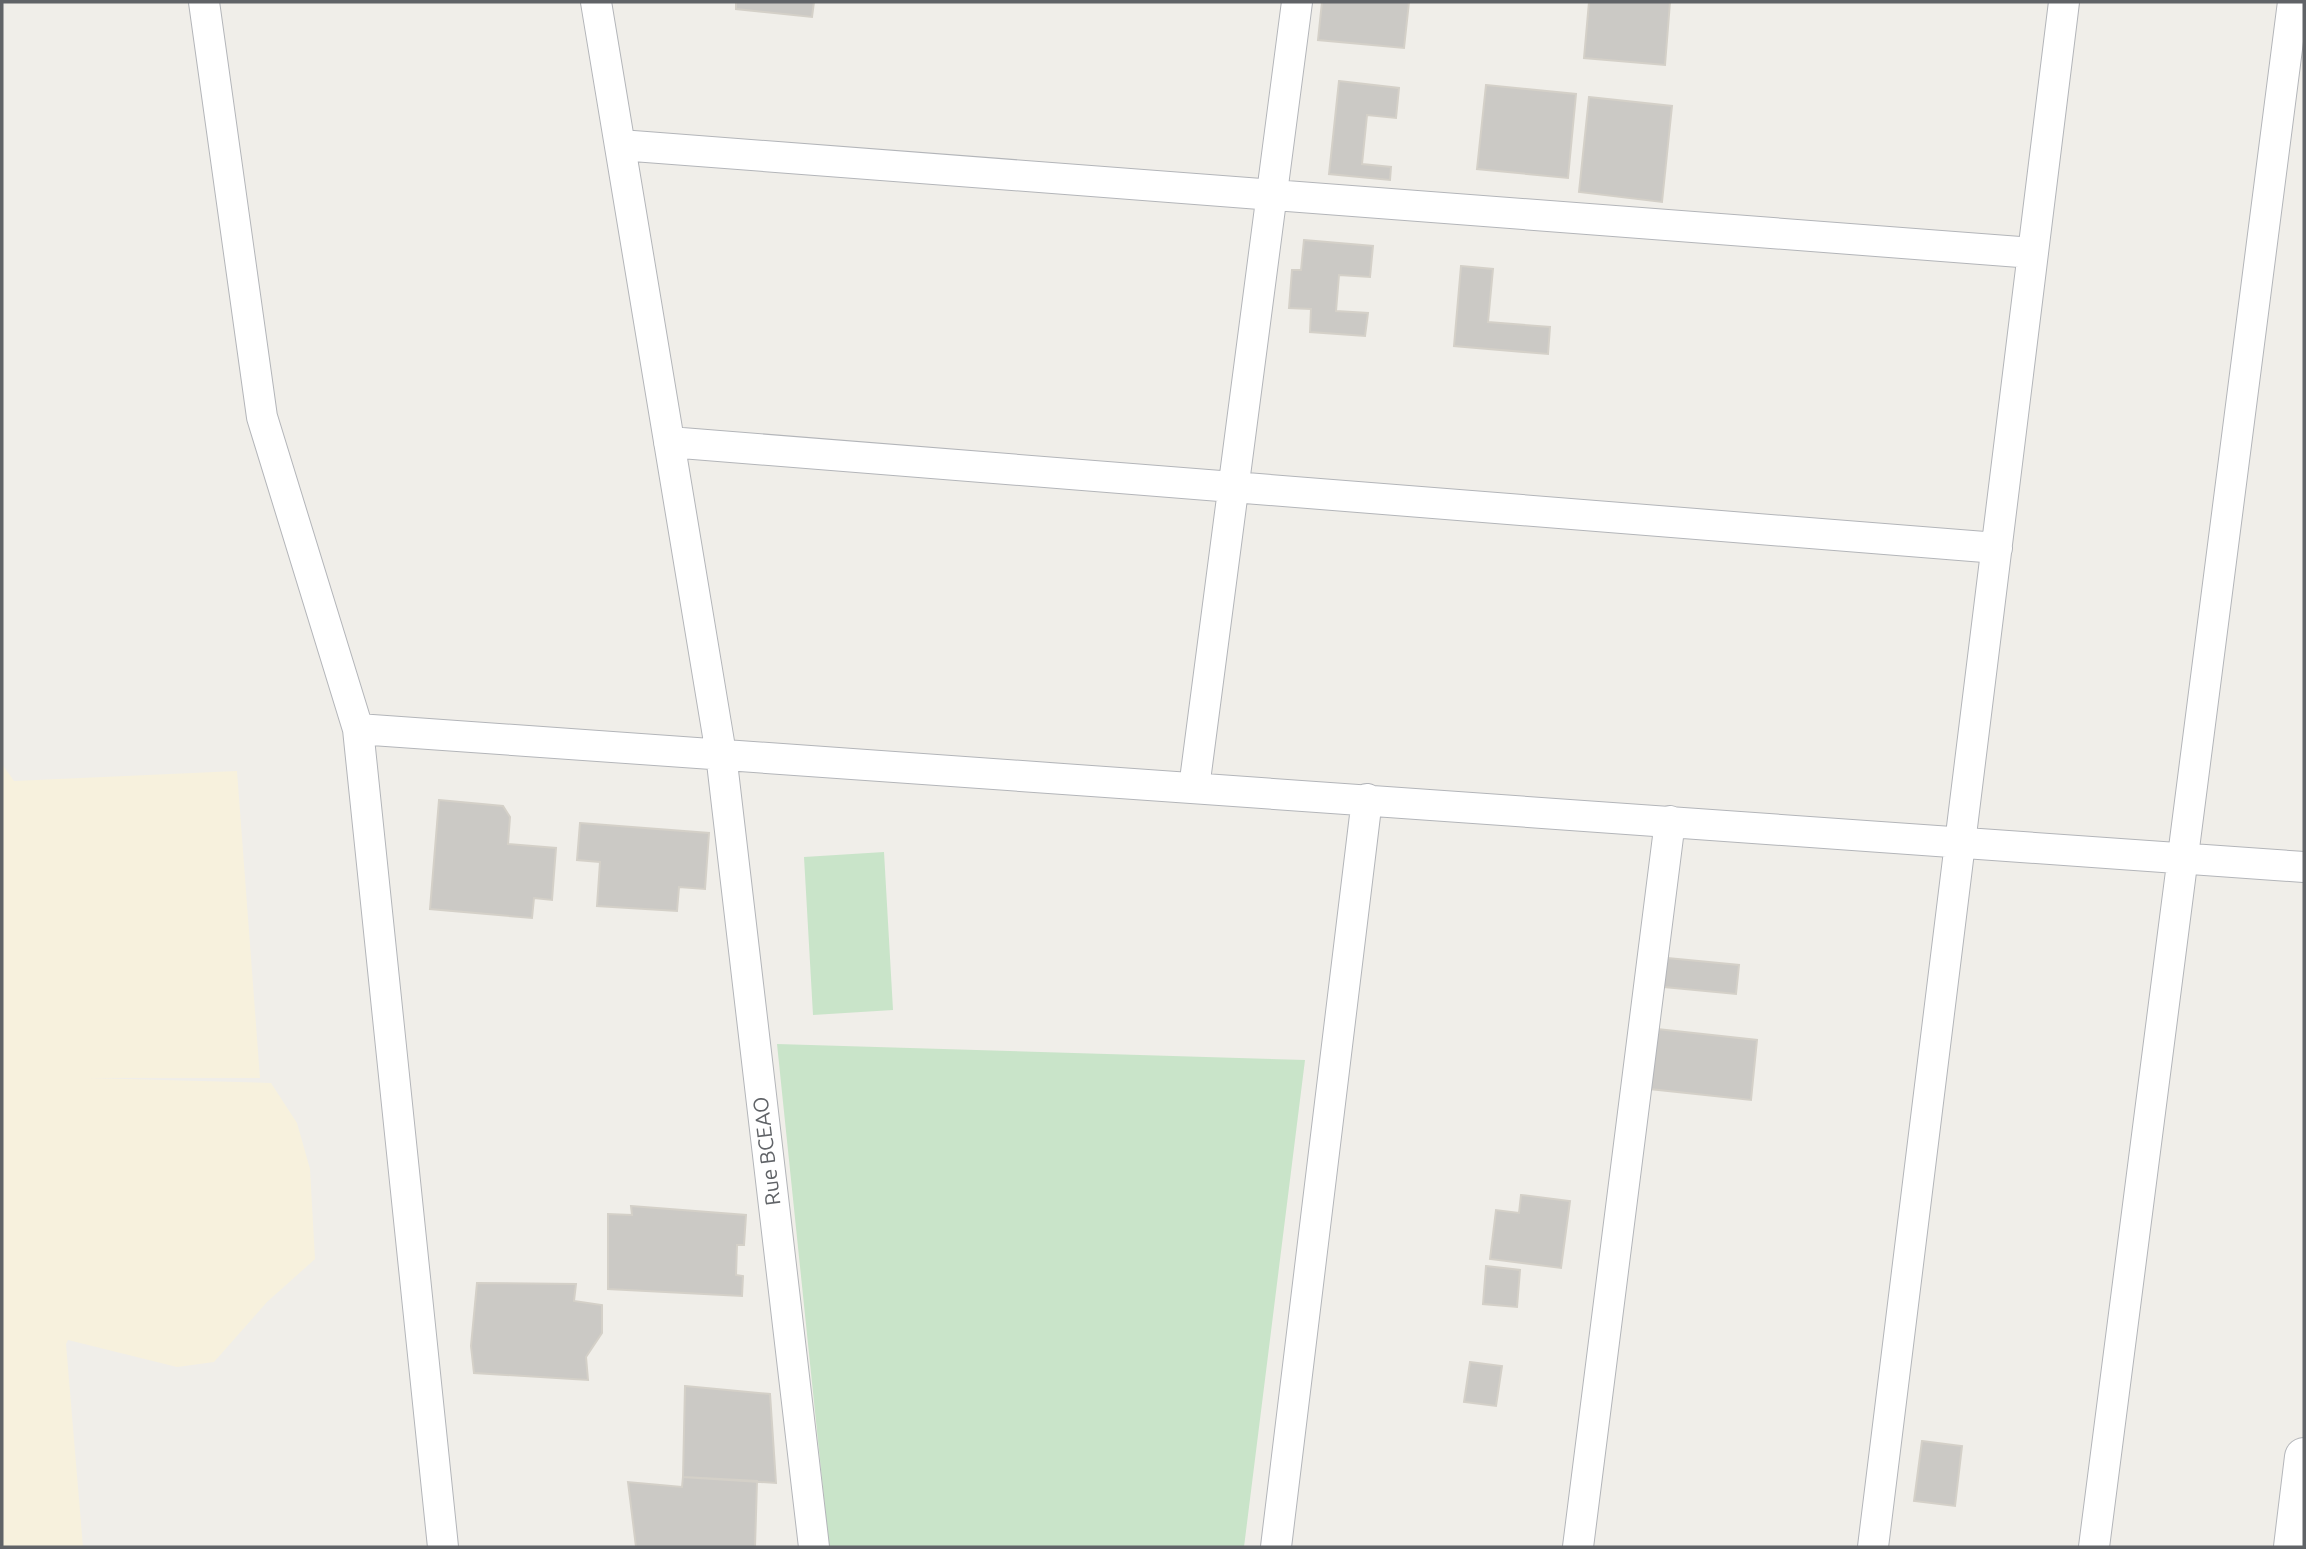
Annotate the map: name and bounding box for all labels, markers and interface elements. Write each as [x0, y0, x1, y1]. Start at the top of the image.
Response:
street label: Rue BCEAO [747, 1095, 785, 1207]

